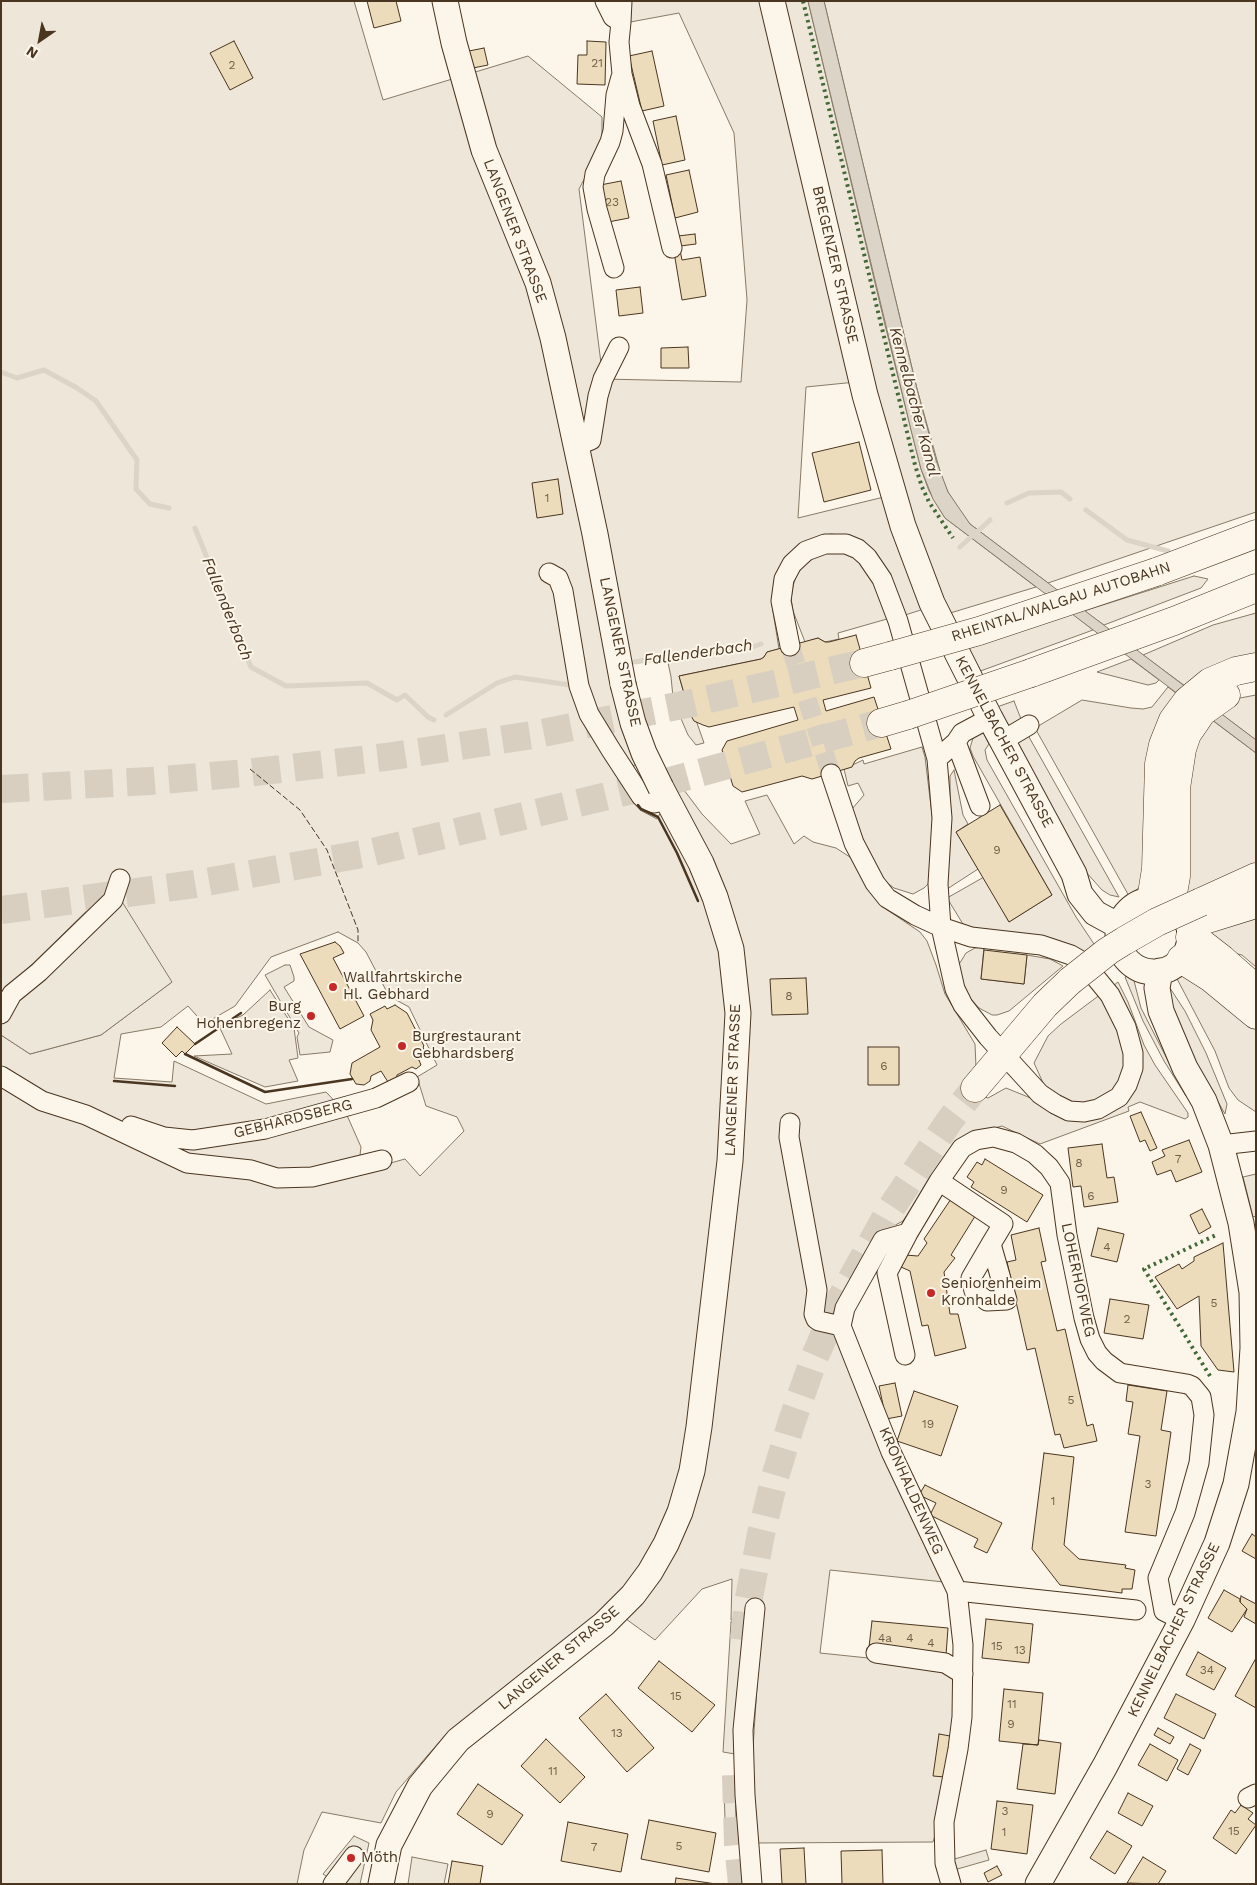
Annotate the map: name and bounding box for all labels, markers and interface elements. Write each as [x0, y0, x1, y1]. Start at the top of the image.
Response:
north arrow [15, 15, 65, 65]
text: N [23, 43, 41, 62]
house number: 21 [591, 56, 603, 70]
house number: 2 [229, 58, 235, 72]
street label: LANGENER STRASSE [479, 156, 551, 306]
street label: BREGENZER STRASSE [808, 184, 862, 346]
house number: 23 [605, 195, 619, 209]
water label: Kennelbacher Kanal [885, 325, 943, 479]
house number: 1 [545, 491, 549, 505]
water label: Fallenderbach [198, 555, 256, 663]
street label: RHEINTAL/WALGAU AUTOBAHN [949, 558, 1173, 646]
street label: LANGENER STRASSE [595, 575, 645, 729]
water label: Fallenderbach [642, 636, 754, 670]
street label: KENNELBACHER STRASSE [951, 653, 1057, 831]
house number: 9 [993, 843, 1001, 857]
place label: Wallfahrtskirche Hl. Gebhard [343, 969, 462, 1004]
marker: Wallfahrtskirche Hl. Gebhard [327, 981, 339, 993]
house number: 8 [785, 989, 793, 1003]
place label: Burg Hohenbregenz [196, 998, 301, 1033]
street label: LANGENER STRASSE [721, 1003, 745, 1157]
marker: Burg Hohenbregenz [305, 1010, 317, 1022]
place label: Burgrestaurant Gebhardsberg [412, 1028, 521, 1063]
marker: Burgrestaurant Gebhardsberg [396, 1040, 408, 1052]
house number: 6 [880, 1059, 888, 1073]
street label: GEBHARDSBERG [232, 1096, 354, 1142]
house number: 7 [1175, 1152, 1181, 1166]
house number: 8 [1075, 1156, 1083, 1170]
house number: 9 [1000, 1183, 1008, 1197]
house number: 6 [1087, 1189, 1095, 1203]
street label: LOHERHOFWEG [1057, 1221, 1099, 1339]
house number: 4 [1103, 1240, 1111, 1254]
place label: Seniorenheim Kronhalde [941, 1275, 1042, 1310]
marker: Seniorenheim Kronhalde [925, 1287, 937, 1299]
house number: 5 [1211, 1296, 1217, 1310]
house number: 2 [1124, 1312, 1130, 1326]
house number: 5 [1068, 1393, 1074, 1407]
house number: 19 [922, 1417, 934, 1431]
street label: KRONHALDENWEG [875, 1424, 947, 1558]
house number: 3 [1145, 1477, 1151, 1491]
house number: 1 [1051, 1494, 1055, 1508]
street label: KENNELBACHER STRASSE [1124, 1540, 1224, 1720]
street label: LANGENER STRASSE [495, 1602, 623, 1714]
house number: 4a [878, 1631, 892, 1645]
house number: 4 [906, 1631, 914, 1645]
house number: 4 [927, 1636, 935, 1650]
house number: 15 [991, 1639, 1003, 1653]
house number: 13 [1014, 1643, 1026, 1657]
house number: 34 [1200, 1663, 1214, 1677]
house number: 15 [670, 1689, 682, 1703]
house number: 11 [1007, 1697, 1017, 1711]
house number: 9 [1007, 1717, 1015, 1731]
house number: 13 [611, 1726, 623, 1740]
house number: 11 [548, 1764, 558, 1778]
house number: 3 [1002, 1804, 1008, 1818]
house number: 9 [486, 1807, 494, 1821]
house number: 15 [1228, 1824, 1240, 1838]
house number: 1 [1002, 1825, 1006, 1839]
house number: 5 [676, 1839, 682, 1853]
house number: 7 [591, 1840, 597, 1854]
place label: Möth [361, 1849, 398, 1867]
marker: Möth [345, 1852, 357, 1864]

